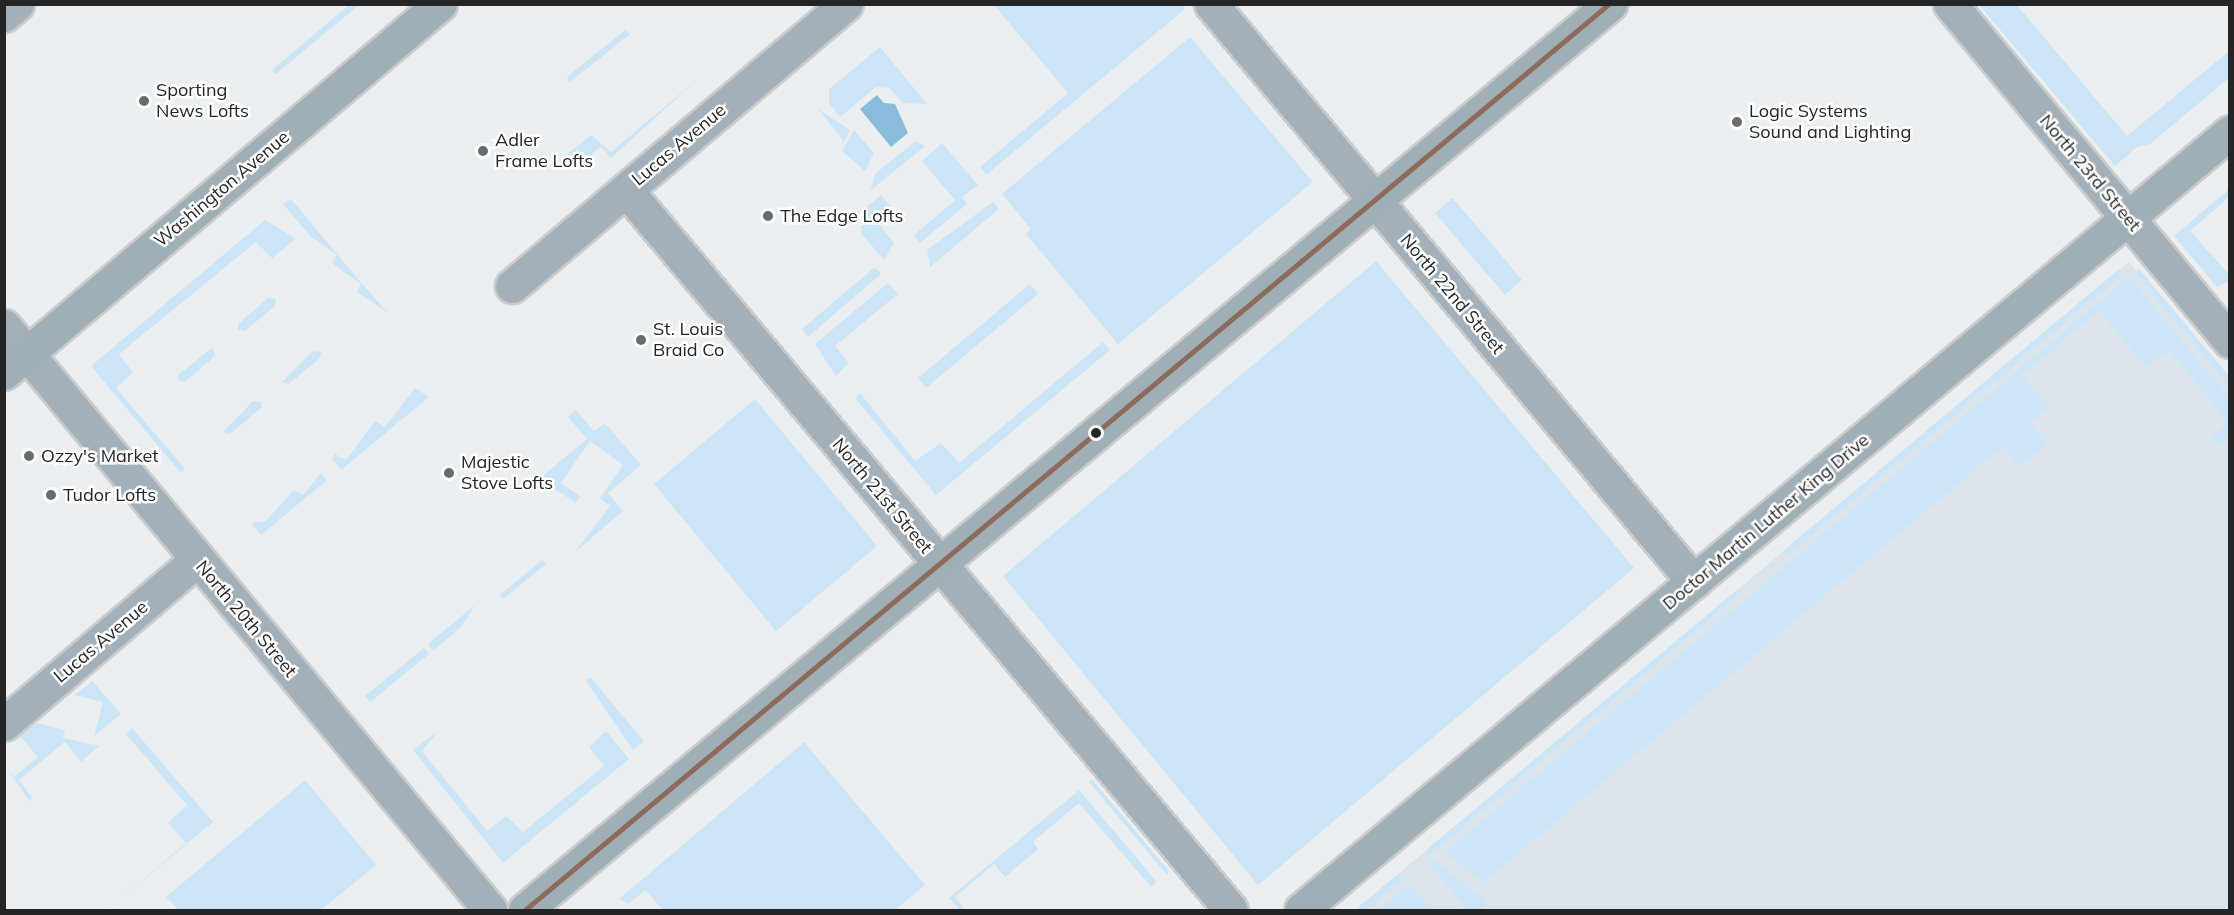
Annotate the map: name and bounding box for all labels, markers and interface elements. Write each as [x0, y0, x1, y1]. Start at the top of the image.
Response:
place label: Sporting News Lofts [156, 80, 249, 122]
marker: Sporting News Lofts [137, 94, 151, 108]
street label: Lucas Avenue [628, 99, 730, 191]
place label: Logic Systems Sound and Lighting [1749, 101, 1911, 144]
street label: North 23rd Street [2035, 110, 2145, 236]
marker: Logic Systems Sound and Lighting [1730, 115, 1744, 129]
street label: Washington Avenue [150, 126, 294, 252]
place label: Adler Frame Lofts [495, 130, 593, 172]
marker: Adler Frame Lofts [476, 144, 490, 158]
place label: The Edge Lofts [780, 205, 903, 227]
marker: The Edge Lofts [761, 209, 775, 223]
street label: North 22nd Street [1396, 230, 1508, 358]
place label: St. Louis Braid Co [653, 319, 724, 362]
marker: St. Louis Braid Co [634, 333, 648, 347]
unlabelled marker [1090, 427, 1102, 439]
street label: Doctor Martin Luther King Drive [1658, 429, 1874, 615]
street label: North 21st Street [828, 434, 936, 558]
place label: Ozzy's Market [41, 445, 159, 467]
marker: Ozzy's Market [22, 449, 36, 463]
place label: Majestic Stove Lofts [461, 452, 553, 494]
marker: Majestic Stove Lofts [442, 466, 456, 480]
place label: Tudor Lofts [63, 484, 156, 506]
marker: Tudor Lofts [44, 488, 58, 502]
street label: North 20th Street [191, 556, 301, 682]
street label: Lucas Avenue [50, 596, 152, 688]

